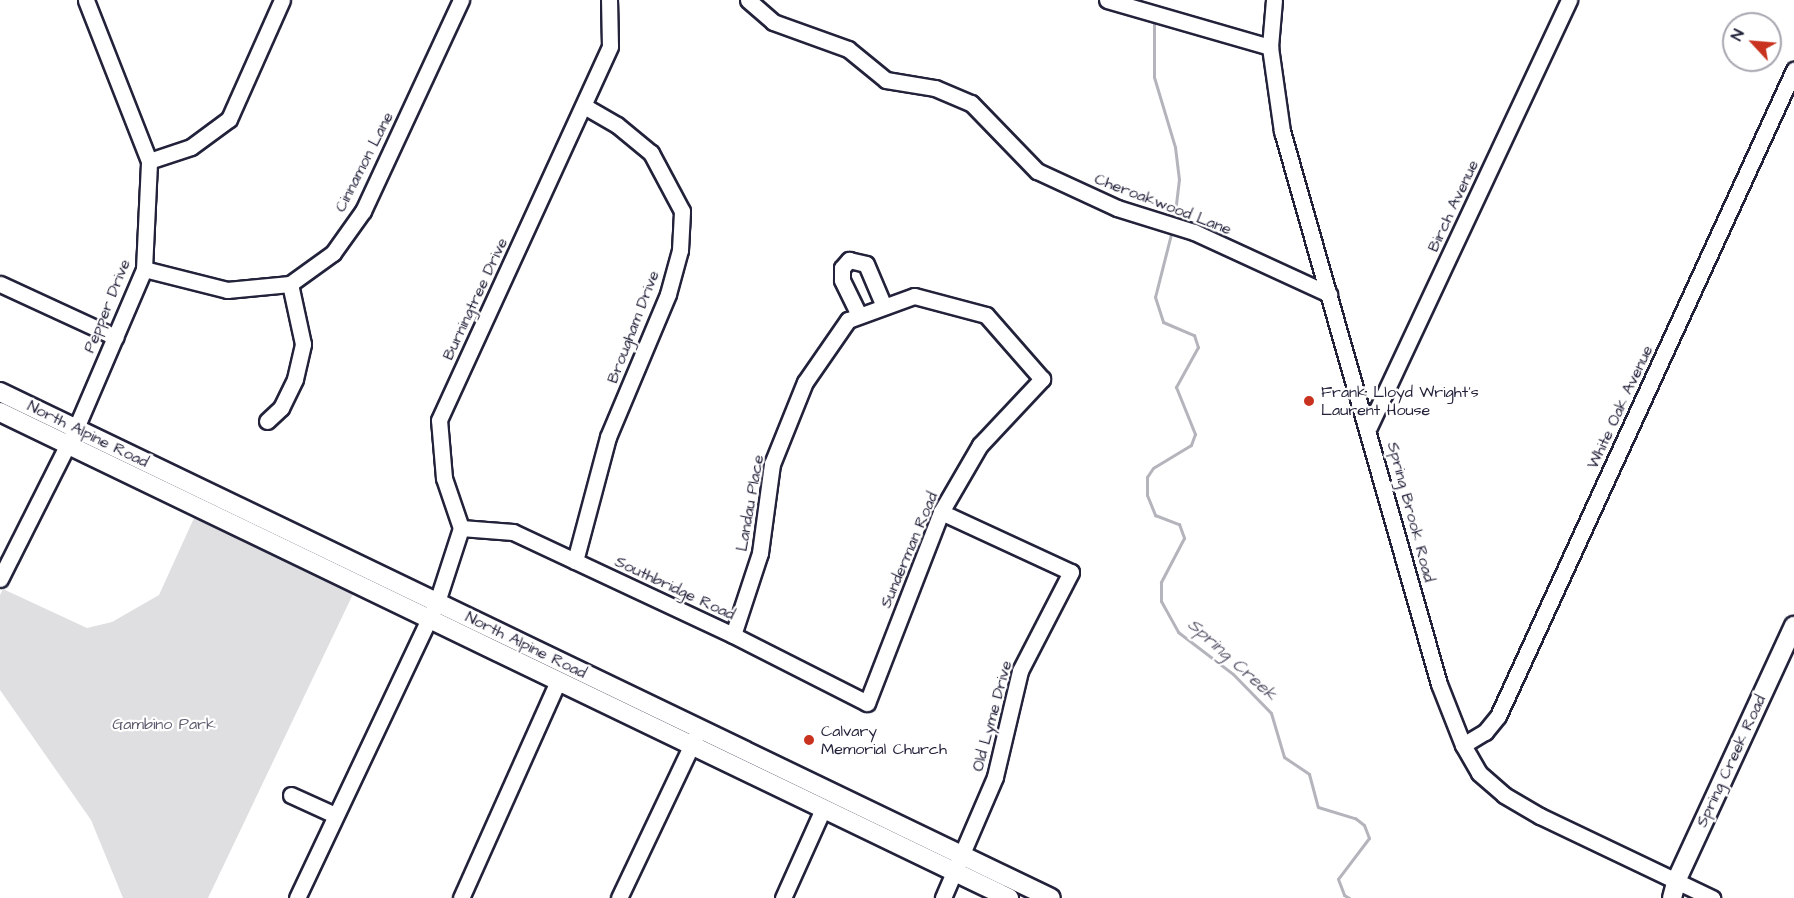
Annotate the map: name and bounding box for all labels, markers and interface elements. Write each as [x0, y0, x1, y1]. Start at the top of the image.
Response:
north arrow [1722, 12, 1782, 72]
text: N [1726, 26, 1750, 44]
street label: Cinnamon Lane [331, 109, 397, 215]
street label: Birch Avenue [1423, 157, 1483, 255]
street label: Cheroakwood Lane [1092, 169, 1234, 239]
street label: Burningtree Drive [438, 235, 512, 363]
street label: Pepper Drive [80, 256, 134, 356]
street label: Brougham Drive [603, 268, 663, 386]
street label: White Oak Avenue [1583, 342, 1657, 472]
place label: Frank Lloyd Wright's Laurent House [1321, 382, 1479, 420]
marker: Frank Lloyd Wright's Laurent House [1302, 394, 1316, 408]
street label: North Alpine Road [24, 396, 152, 472]
street label: Spring Brook Road [1383, 440, 1439, 584]
street label: Landau Place [732, 453, 768, 553]
street label: Sunderman Road [876, 489, 942, 611]
street label: Southbridge Road [612, 552, 738, 624]
street label: North Alpine Road [462, 607, 590, 683]
water label: Spring Creek [1183, 614, 1281, 706]
street label: Old Lyme Drive [968, 659, 1016, 773]
street label: Spring Creek Road [1692, 692, 1770, 830]
park label: Gambino Park [112, 714, 216, 734]
place label: Calvary Memorial Church [821, 721, 947, 759]
marker: Calvary Memorial Church [802, 733, 816, 747]

